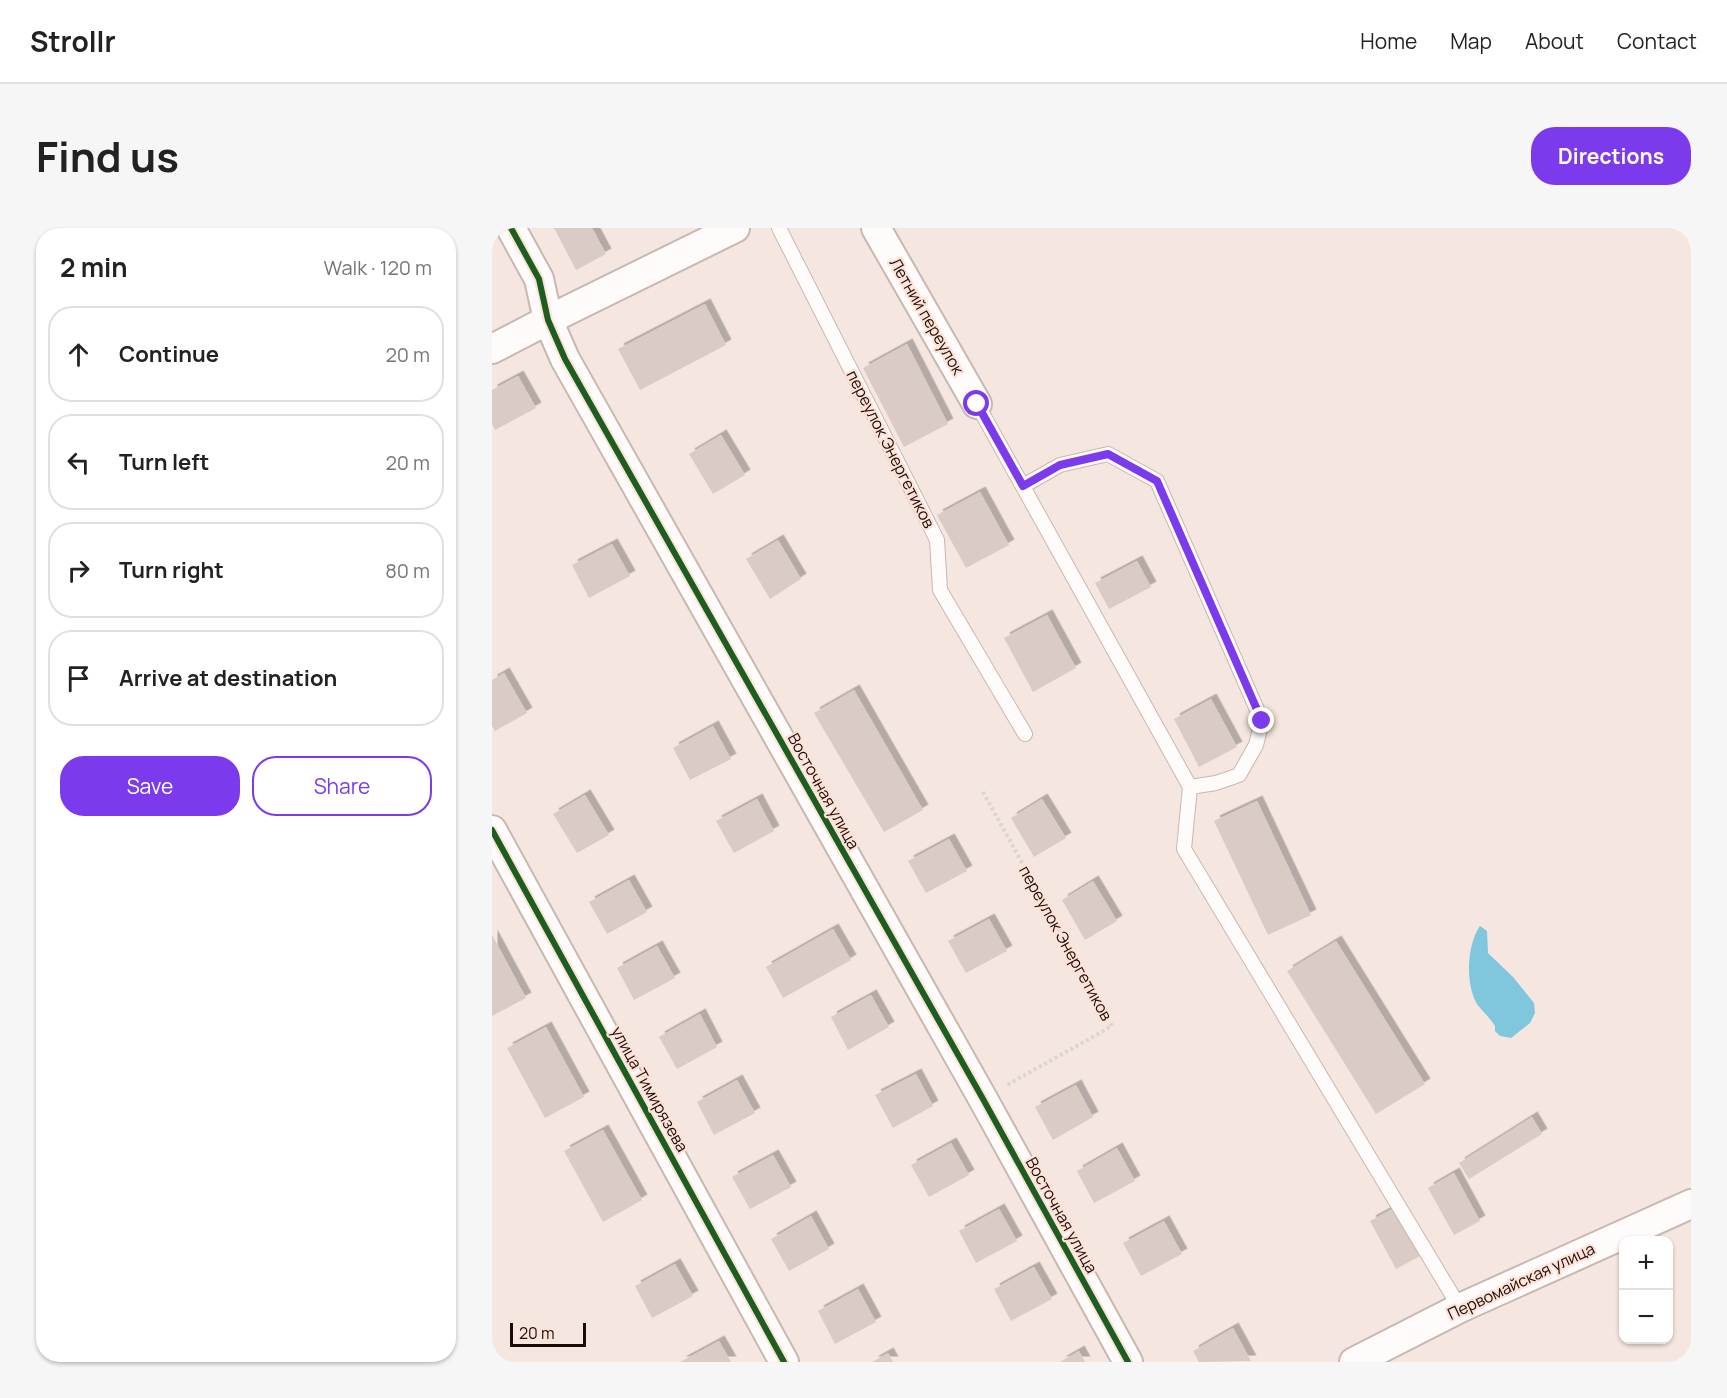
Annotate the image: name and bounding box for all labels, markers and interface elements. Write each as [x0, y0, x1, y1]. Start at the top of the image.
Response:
text: Strollr [30, 22, 116, 60]
text: Home [1360, 27, 1417, 55]
text: Map [1450, 27, 1492, 55]
text: About [1525, 27, 1584, 55]
text: Contact [1617, 27, 1697, 55]
text: Find us [36, 127, 179, 185]
button: Directions [1531, 127, 1691, 185]
text: 2 min [60, 249, 128, 285]
text: Walk · 120 m [324, 254, 432, 281]
street label: Летний переулок [885, 254, 970, 379]
icon: ahead [62, 338, 95, 371]
text: Continue [119, 339, 219, 369]
text: 20 m [385, 341, 430, 368]
street label: переулок Энергетиков [842, 366, 941, 532]
route start [963, 390, 989, 416]
icon: left [62, 446, 95, 479]
text: Turn left [119, 447, 209, 477]
text: 20 m [385, 449, 430, 476]
icon: right [62, 554, 95, 587]
text: Turn right [119, 555, 224, 585]
text: 80 m [385, 557, 430, 584]
icon: arrive [62, 662, 95, 695]
text: Arrive at destination [119, 663, 337, 693]
route end [1248, 707, 1274, 733]
street label: Восточная улица [783, 729, 865, 853]
button: Save [60, 756, 240, 816]
button: Share [252, 756, 432, 816]
street label: переулок Энергетиков [1014, 861, 1118, 1025]
street label: улица Тимирязева [606, 1022, 694, 1156]
street label: Восточная улица [1021, 1153, 1103, 1277]
map controls [1619, 1236, 1673, 1344]
button: + [1619, 1236, 1673, 1290]
street label: Первомайская улица [1444, 1237, 1598, 1325]
button: − [1619, 1290, 1673, 1344]
scale bar [510, 1320, 586, 1348]
text: 20 m [519, 1322, 555, 1344]

